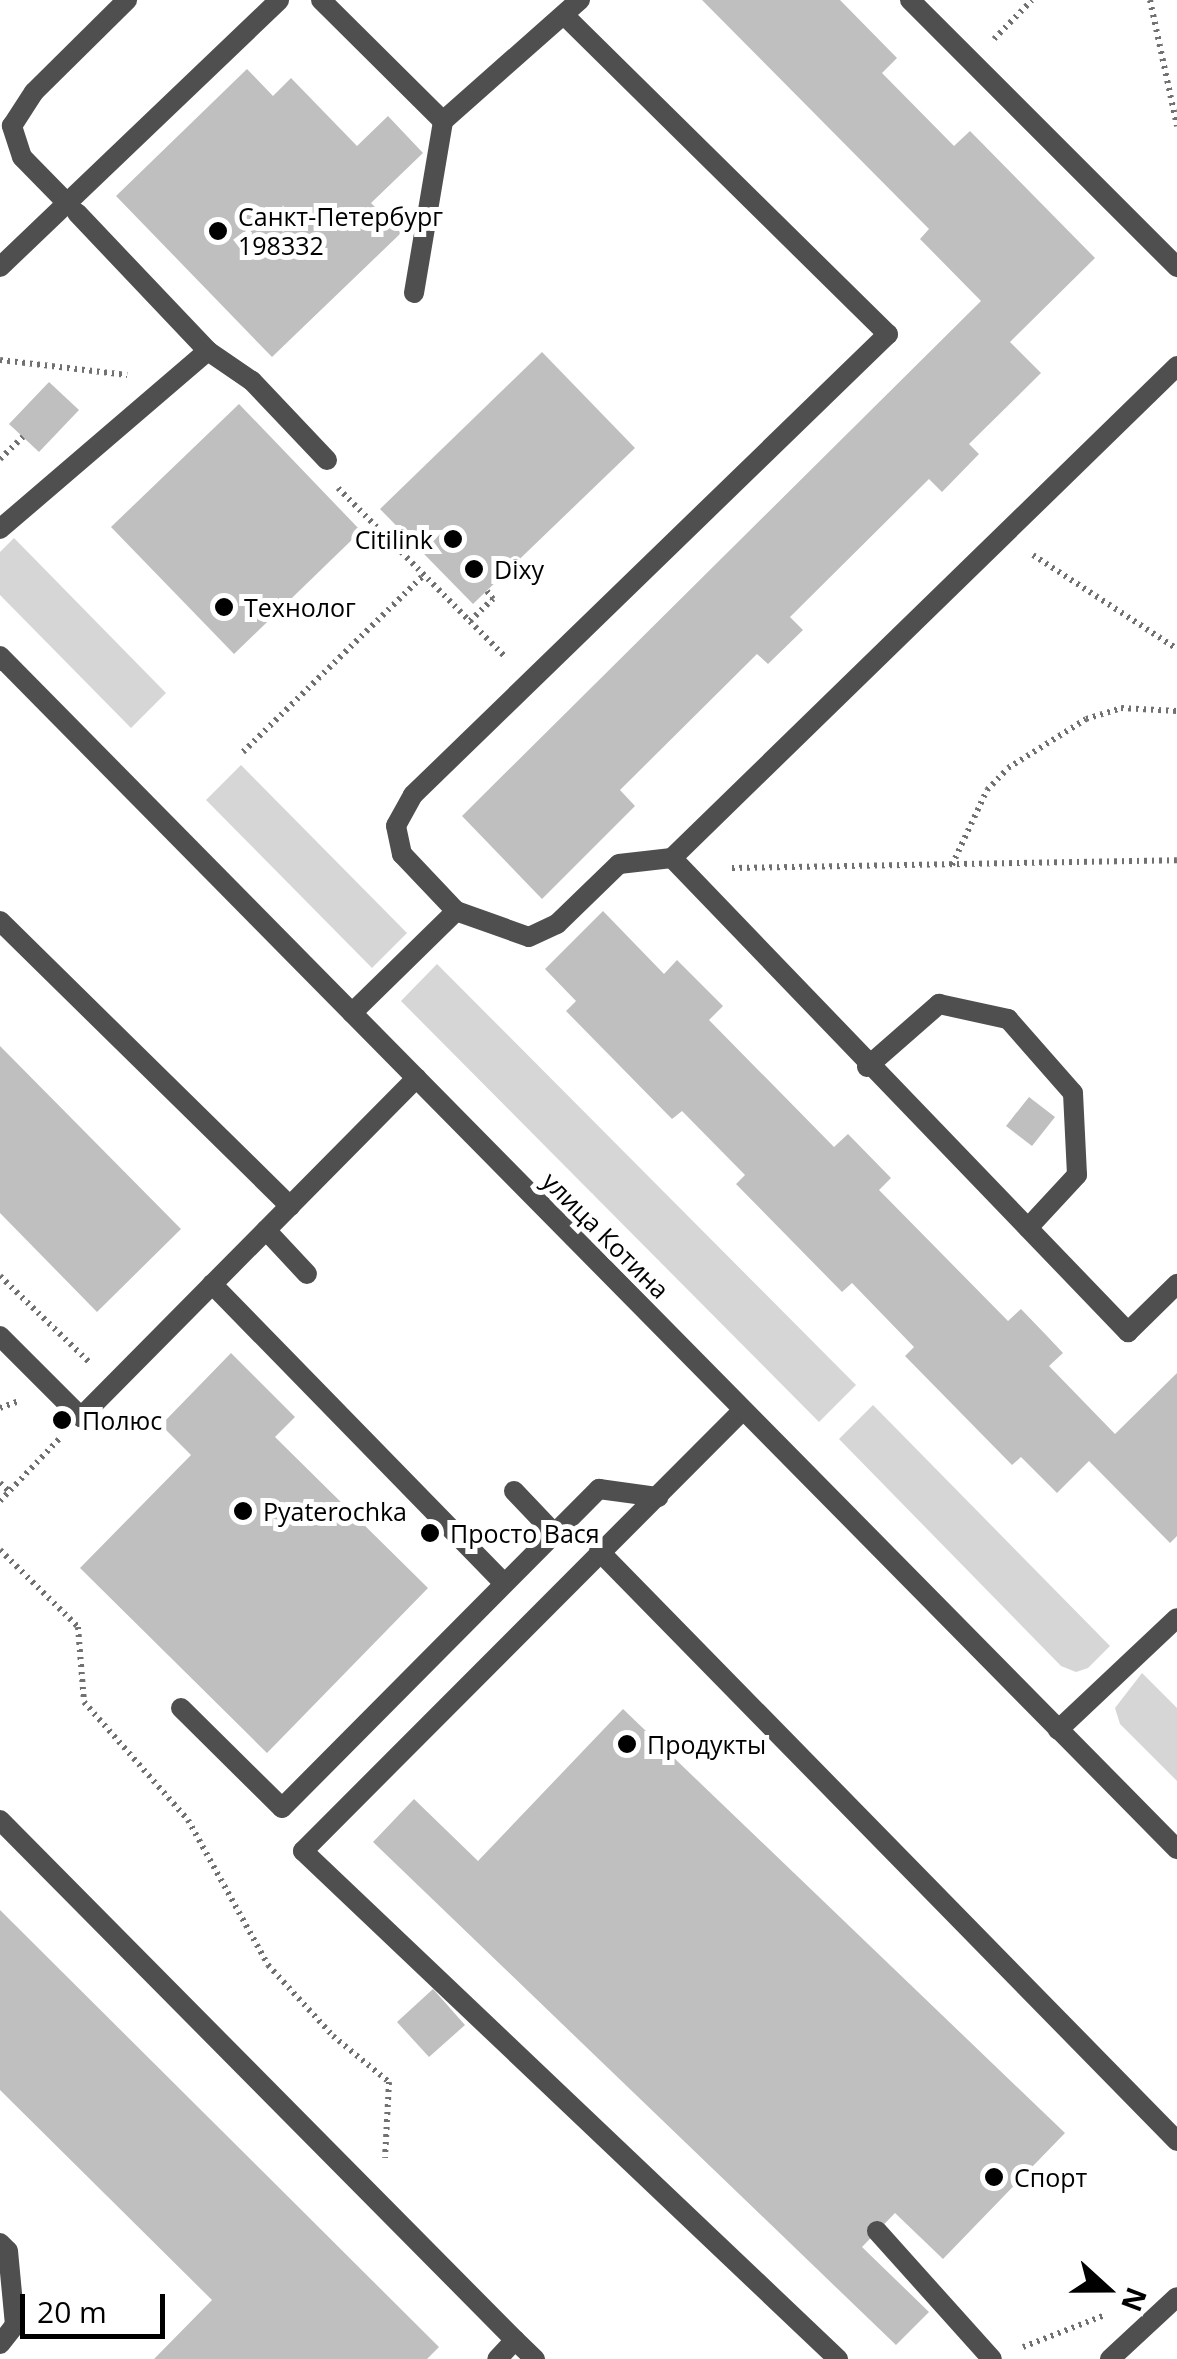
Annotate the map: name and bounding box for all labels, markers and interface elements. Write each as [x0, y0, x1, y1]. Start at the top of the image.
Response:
place label: Санкт-Петербург 198332 [238, 202, 443, 261]
marker: Санкт-Петербург 198332 [207, 220, 229, 242]
place label: Citilink [355, 524, 433, 554]
marker: Citilink [442, 528, 464, 550]
place label: Dixy [494, 554, 544, 584]
marker: Dixy [463, 558, 485, 580]
place label: Технолог [244, 592, 356, 622]
marker: Технолог [213, 596, 235, 618]
street label: улица Котина [537, 1166, 675, 1304]
place label: Полюс [82, 1405, 162, 1435]
marker: Полюс [51, 1409, 73, 1431]
place label: Pyaterochka [263, 1496, 407, 1526]
marker: Pyaterochka [232, 1500, 254, 1522]
place label: Просто Вася [450, 1518, 600, 1548]
marker: Просто Вася [419, 1522, 441, 1544]
place label: Продукты [647, 1729, 766, 1759]
marker: Продукты [616, 1733, 638, 1755]
place label: Спорт [1014, 2162, 1087, 2192]
marker: Спорт [983, 2166, 1005, 2188]
north arrow [1057, 2239, 1157, 2339]
scale bar [25, 2274, 170, 2336]
text: N [1113, 2282, 1157, 2317]
text: 20 m [37, 2291, 107, 2332]

